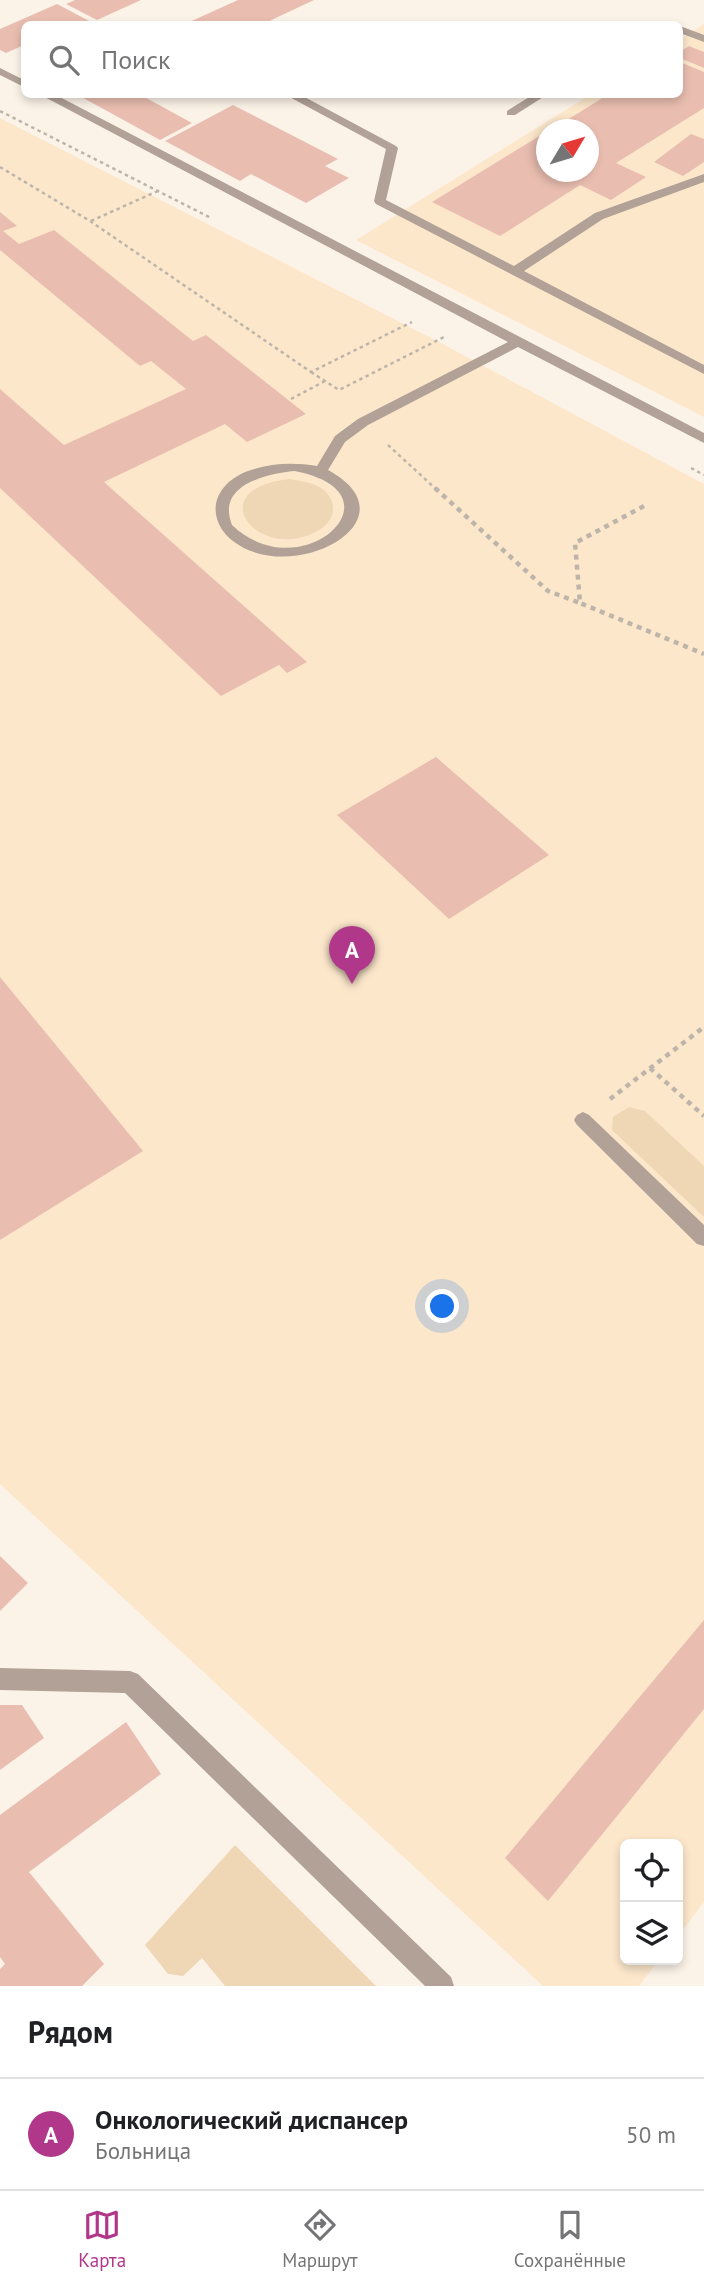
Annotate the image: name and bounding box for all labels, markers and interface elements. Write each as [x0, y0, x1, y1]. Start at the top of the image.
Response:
search box [21, 21, 683, 98]
icon: search [45, 41, 83, 79]
text: Поиск [101, 43, 170, 76]
north arrow [536, 119, 599, 182]
pin: A [329, 926, 375, 984]
your location [425, 1289, 459, 1323]
map controls [620, 1839, 683, 1965]
button: locate [620, 1839, 683, 1902]
button: layers [620, 1902, 683, 1965]
text: Рядом [28, 2012, 113, 2051]
text: Онкологический диспансер [95, 2103, 408, 2136]
text: A [44, 2120, 58, 2149]
text: 50 m [626, 2120, 676, 2149]
text: Больница [95, 2136, 191, 2165]
tab: Карта [78, 2206, 126, 2272]
tab: Маршрут [282, 2206, 358, 2272]
tab: Сохранённые [514, 2206, 626, 2272]

